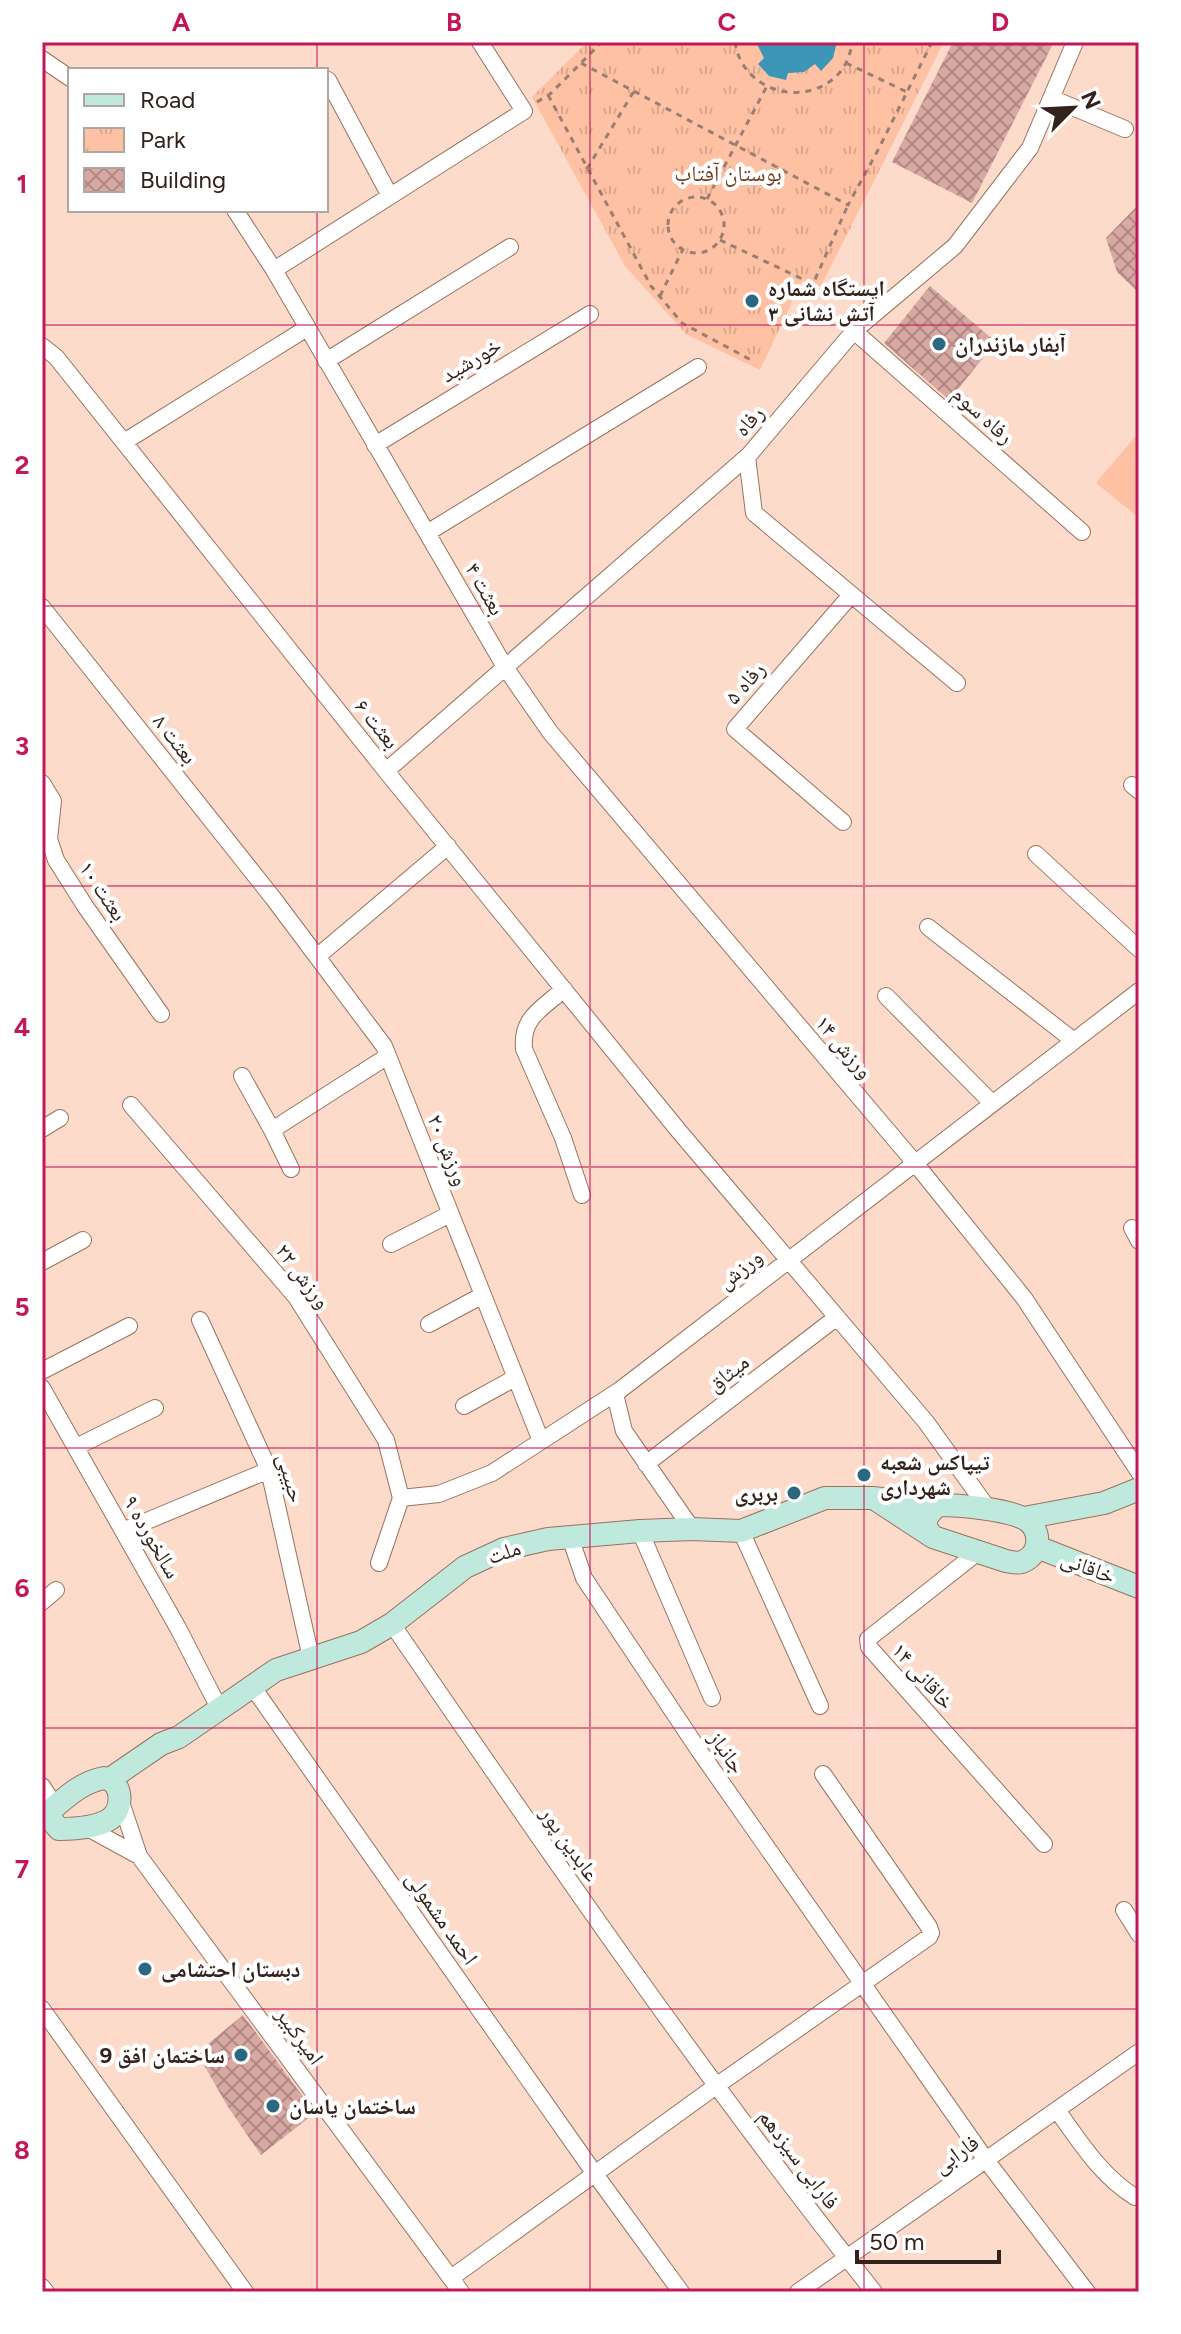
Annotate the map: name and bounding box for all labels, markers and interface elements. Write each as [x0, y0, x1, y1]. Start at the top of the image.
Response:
text: A [172, 6, 191, 38]
text: B [446, 6, 462, 38]
text: C [718, 6, 737, 38]
text: D [991, 6, 1009, 38]
legend [68, 68, 328, 212]
north arrow [1033, 68, 1113, 148]
text: Road [140, 85, 195, 114]
text: N [1075, 87, 1107, 113]
text: Park [140, 125, 186, 154]
park label: بوستان آفتاب [674, 160, 782, 187]
text: Building [140, 165, 226, 194]
text: 1 [17, 168, 27, 200]
place label: ایستگاه شماره ۳ آتش نشانی [768, 275, 885, 327]
marker: ایستگاه شماره ۳ آتش نشانی [743, 292, 761, 310]
place label: آبفار مازندران [955, 331, 1066, 358]
street label: خورشید [436, 332, 506, 388]
marker: آبفار مازندران [930, 335, 948, 353]
street label: رفاه سوم [946, 380, 1019, 450]
street label: رفاه [728, 400, 770, 442]
text: 2 [14, 449, 30, 481]
street label: بعثت ۴ [459, 558, 511, 620]
street label: رفاه ۵ [719, 656, 771, 710]
street label: بعثت ۶ [349, 694, 405, 754]
street label: بعثت ٨ [147, 708, 203, 770]
text: 3 [15, 730, 29, 762]
street label: بعثت ۱۰ [73, 856, 133, 926]
street label: ورزش ۱۴ [810, 1010, 878, 1084]
text: 4 [14, 1011, 30, 1043]
street label: ورزش ۲۰ [421, 1110, 475, 1190]
street label: ورزش ۲۲ [270, 1238, 336, 1314]
street label: ورزش [712, 1243, 768, 1295]
text: 5 [14, 1291, 30, 1323]
street label: میثاق [702, 1348, 754, 1398]
place label: تیپاکس شعبه شهرداری [880, 1449, 990, 1501]
street label: حبیبی [271, 1450, 311, 1506]
marker: تیپاکس شعبه شهرداری [855, 1466, 873, 1484]
place label: بربری [735, 1480, 778, 1507]
marker: بربری [785, 1484, 803, 1502]
street label: سالخورده ۹ [117, 1491, 187, 1583]
street label: ملت [484, 1534, 524, 1570]
street label: خاقانی [1057, 1544, 1119, 1590]
text: 6 [14, 1572, 30, 1604]
street label: خاقانی ۱۴ [886, 1637, 960, 1715]
street label: جانباز [702, 1725, 751, 1779]
street label: عابدین پور [534, 1800, 606, 1887]
text: 7 [15, 1853, 29, 1885]
street label: احمد مشمولی [400, 1866, 484, 1970]
place label: دبستان احتشامی [161, 1956, 300, 1983]
marker: دبستان احتشامی [136, 1960, 154, 1978]
street label: امیرکبیر [270, 2001, 330, 2070]
place label: ساختمان افق 9 [100, 2042, 225, 2069]
marker: ساختمان افق 9 [232, 2046, 250, 2064]
place label: ساختمان یاسان [289, 2093, 416, 2120]
marker: ساختمان یاسان [264, 2097, 282, 2115]
street label: فارابی سیزدهم [752, 2104, 845, 2215]
street label: فارابی [928, 2129, 984, 2179]
text: 8 [14, 2134, 30, 2166]
scale bar [857, 2214, 999, 2264]
text: 50 m [869, 2227, 925, 2256]

